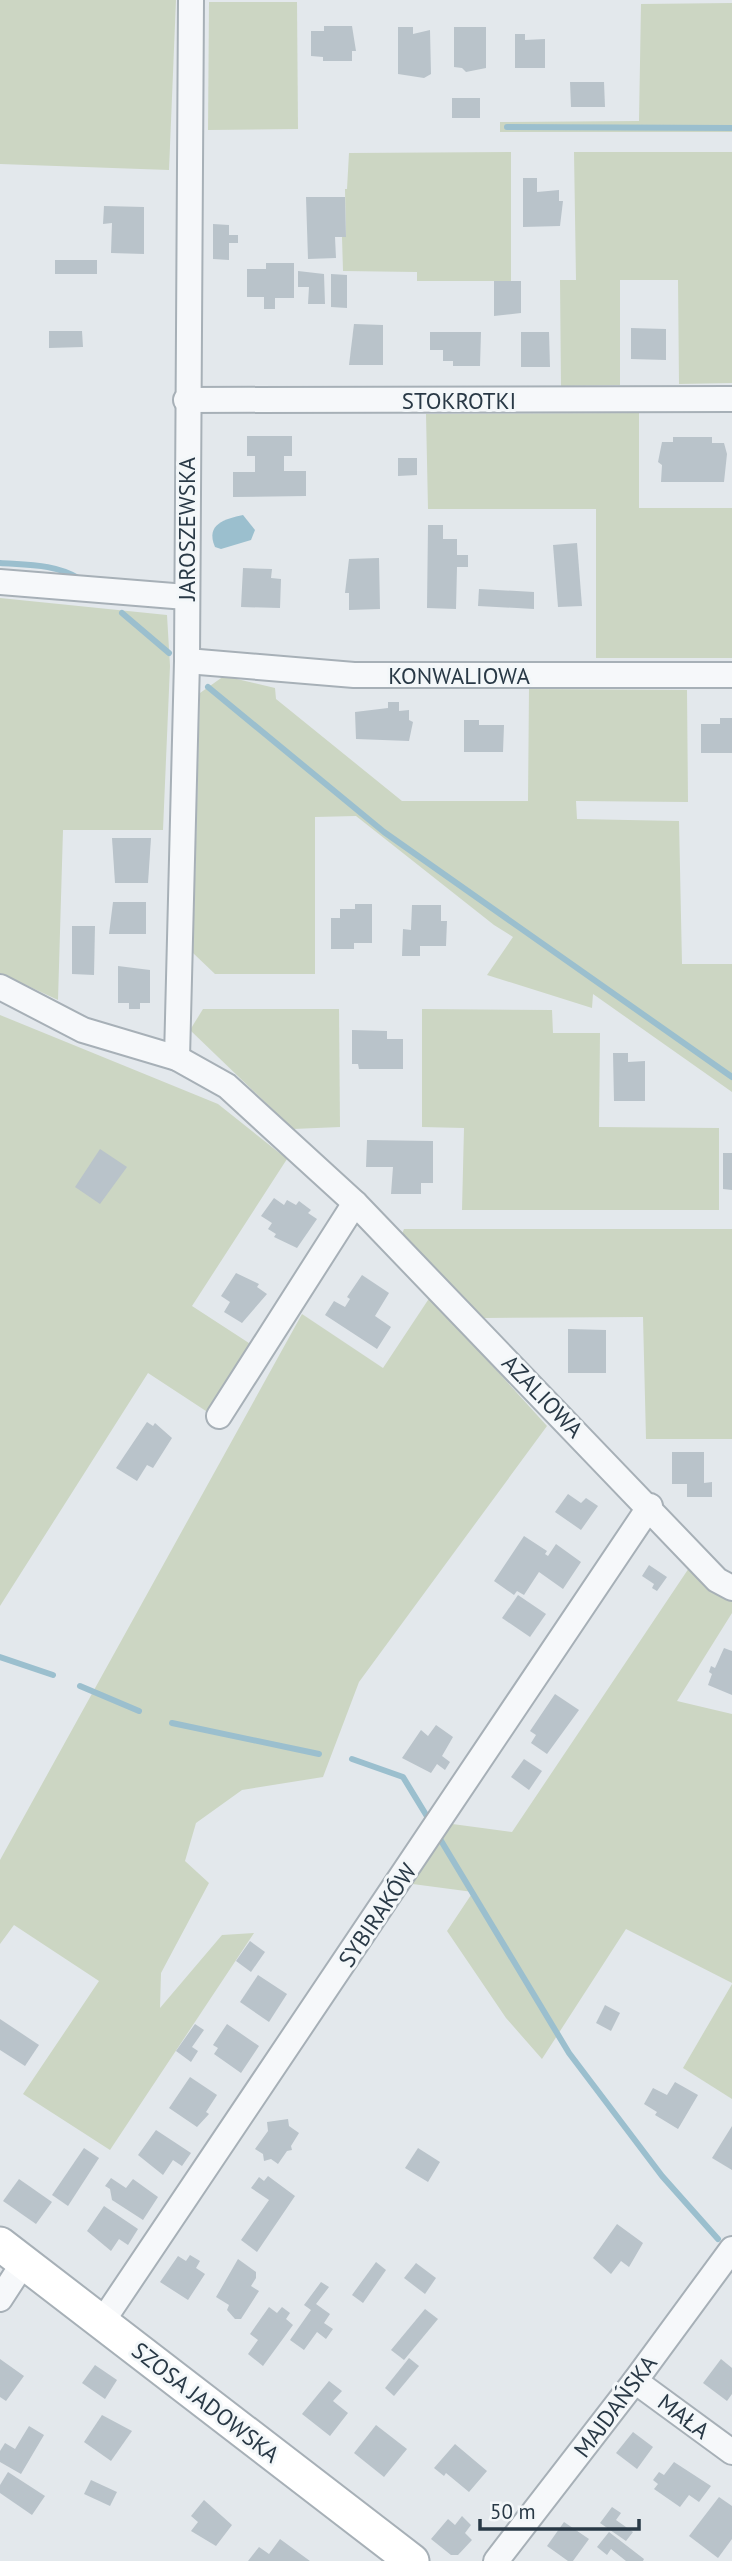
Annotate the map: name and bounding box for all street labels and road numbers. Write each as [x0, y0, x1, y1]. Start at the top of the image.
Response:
street label: STOKROTKI [402, 386, 516, 415]
street label: JAROSZEWSKA [172, 457, 201, 602]
street label: KONWALIOWA [388, 661, 530, 690]
street label: AZALIOWA [496, 1348, 590, 1444]
street label: SYBIRAKÓW [332, 1858, 422, 1972]
street label: SZOSA JADOWSKA [126, 2335, 286, 2469]
street label: MAJDAŃSKA [567, 2349, 663, 2463]
street label: MAŁA [652, 2387, 716, 2445]

